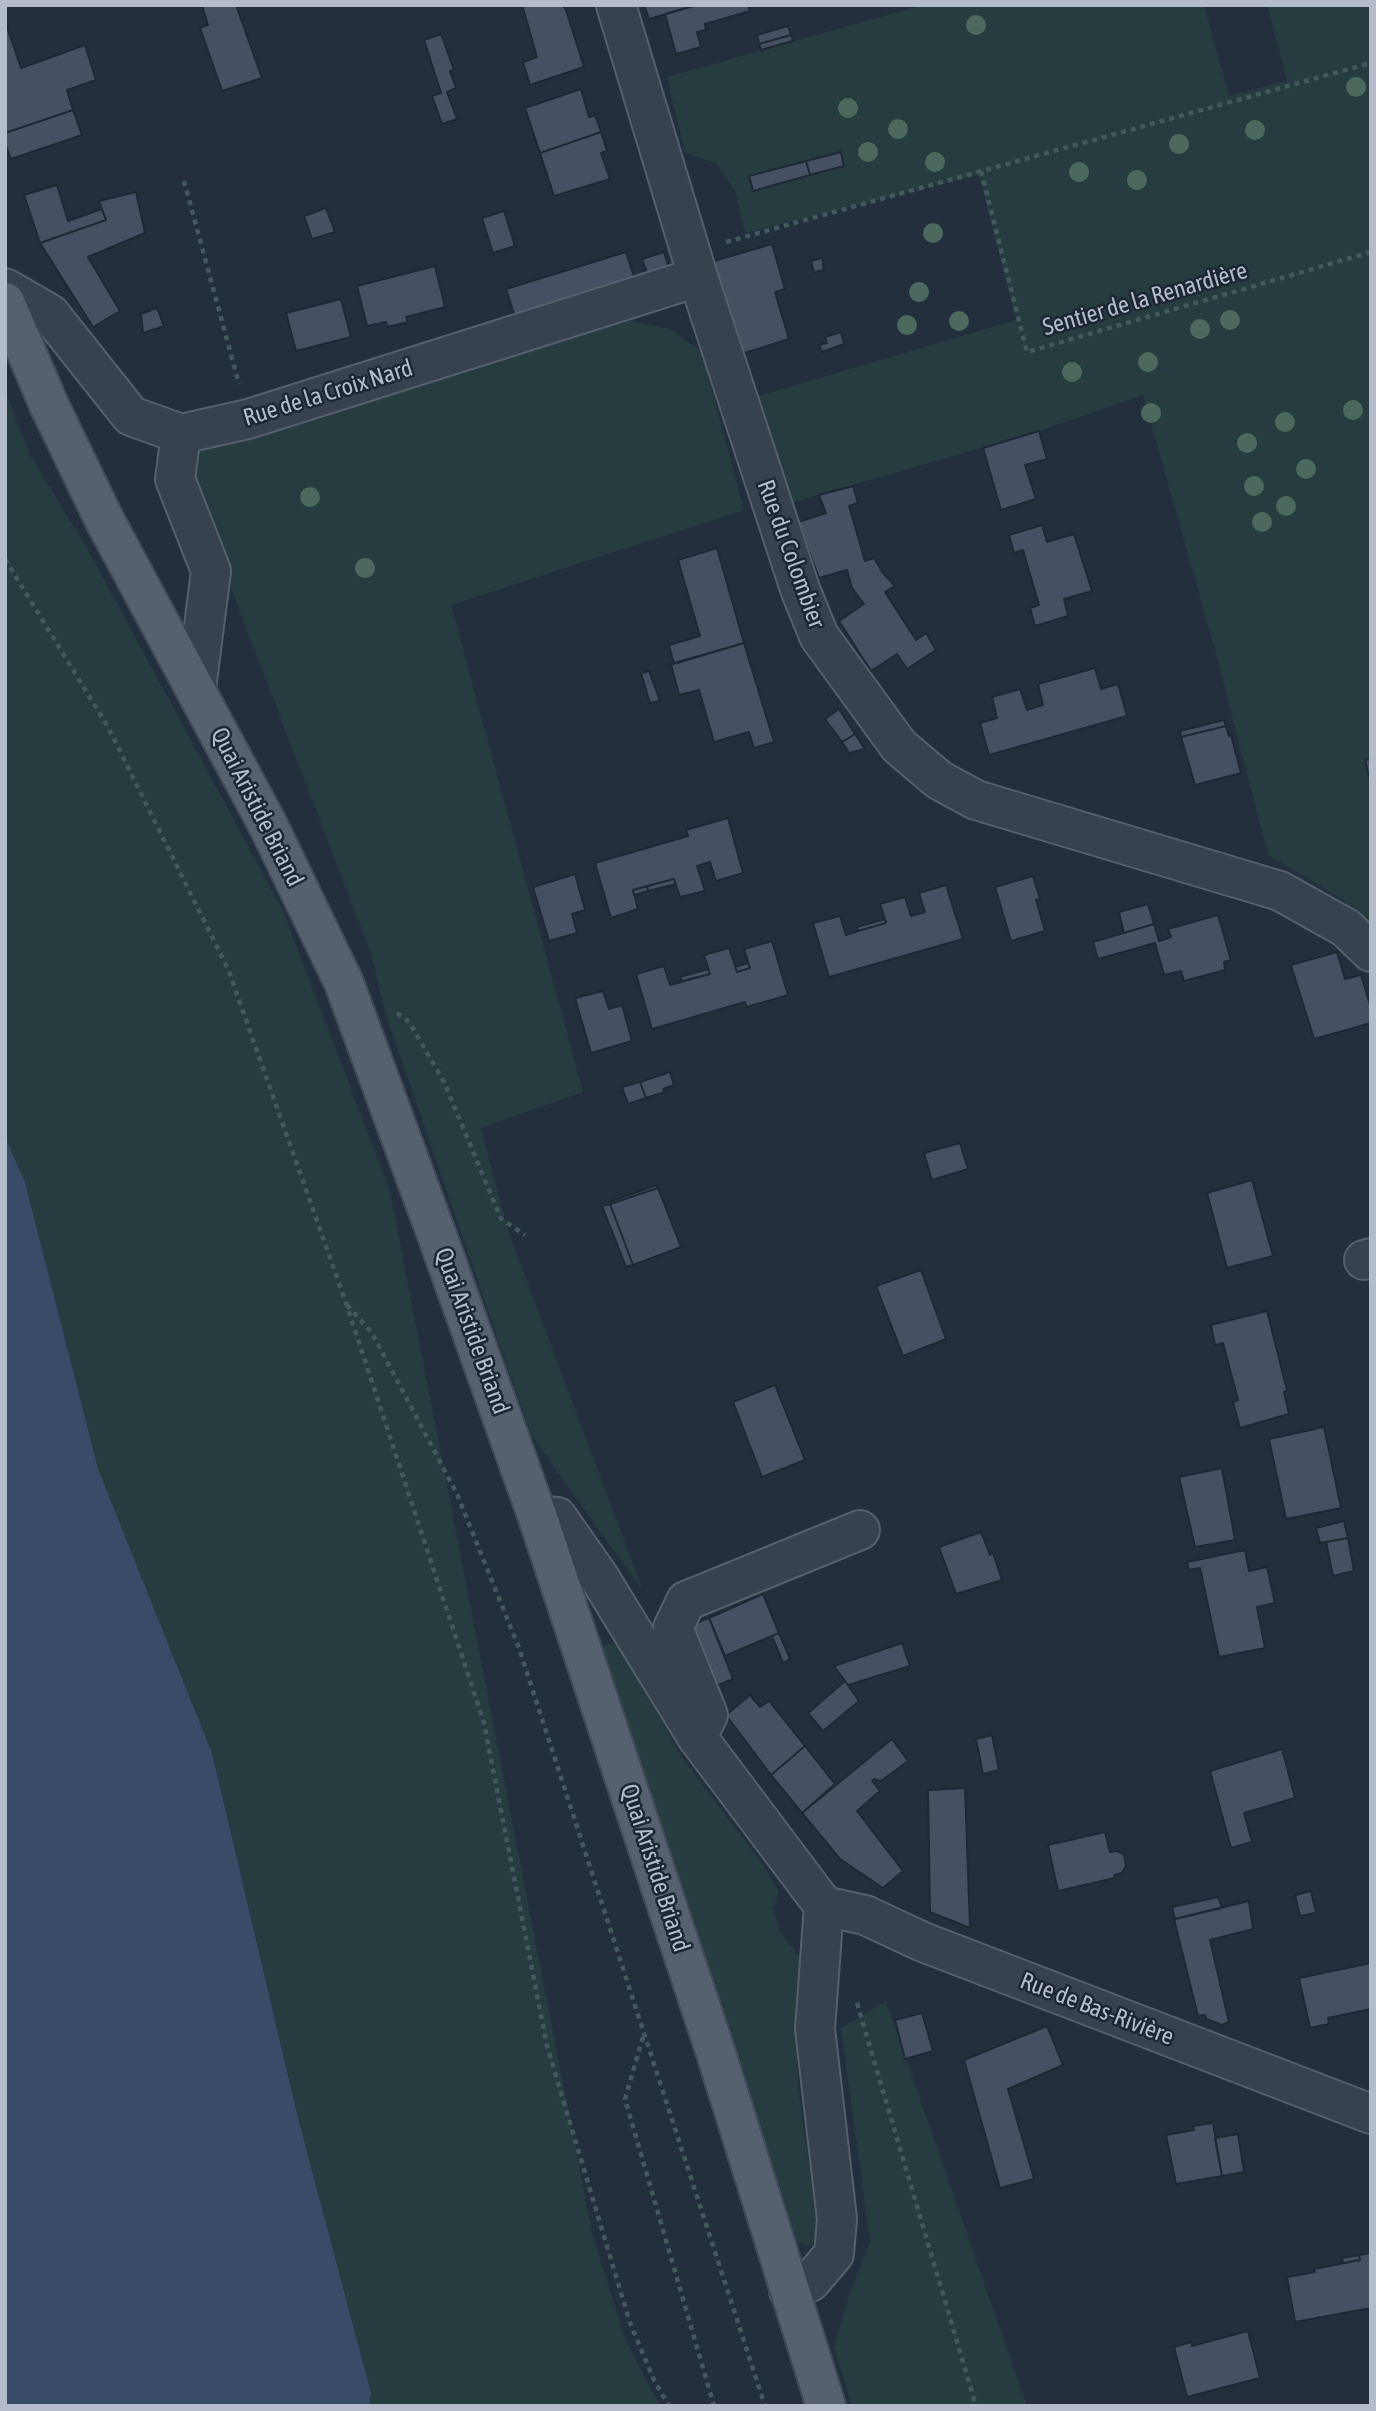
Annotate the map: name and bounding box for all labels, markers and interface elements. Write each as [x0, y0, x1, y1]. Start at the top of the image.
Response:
street label: Sentier de la Renardière [1040, 256, 1250, 342]
street label: Rue de la Croix Nard [240, 354, 416, 432]
street label: Rue du Colombier [751, 476, 831, 632]
street label: Quai Aristide Briand [205, 723, 309, 891]
street label: Quai Aristide Briand [429, 1244, 515, 1418]
street label: Quai Aristide Briand [614, 1781, 696, 1955]
street label: Rue de Bas-Rivière [1016, 1967, 1178, 2051]

